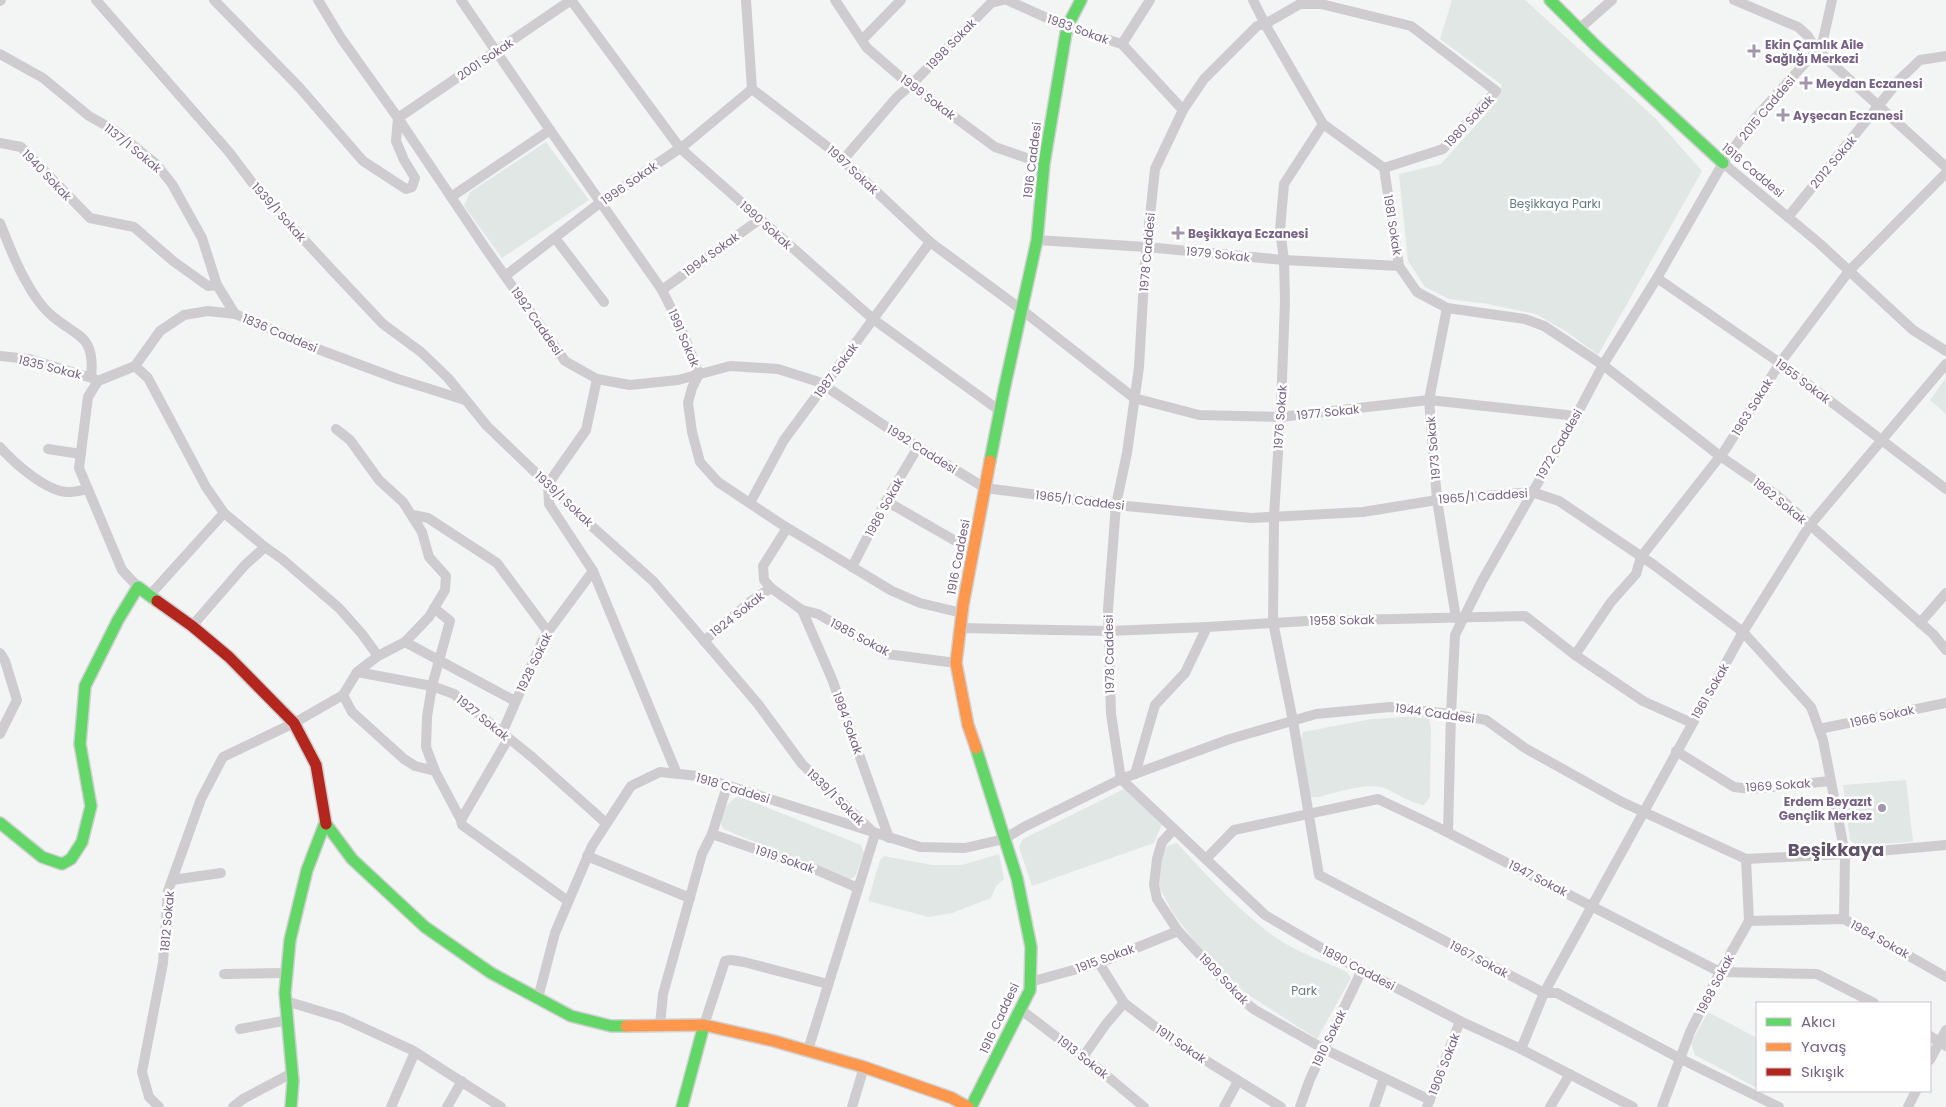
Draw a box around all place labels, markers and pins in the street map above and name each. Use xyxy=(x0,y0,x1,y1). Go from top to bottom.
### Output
place label: Ekin Çamlık Aile Sağlığı Merkezi xyxy=(1765,36,1864,67)
marker: Ekin Çamlık Aile Sağlığı Merkezi xyxy=(1747,44,1761,58)
place label: Meydan Eczanesi xyxy=(1816,75,1923,92)
marker: Meydan Eczanesi xyxy=(1800,77,1812,89)
place label: Ayşecan Eczanesi xyxy=(1793,107,1903,124)
marker: Ayşecan Eczanesi xyxy=(1777,109,1789,121)
place label: Beşikkaya Eczanesi xyxy=(1188,225,1308,242)
marker: Beşikkaya Eczanesi xyxy=(1172,227,1184,239)
place label: Erdem Beyazıt Gençlik Merkez xyxy=(1779,793,1872,824)
marker: Erdem Beyazıt Gençlik Merkez xyxy=(1876,802,1888,814)

